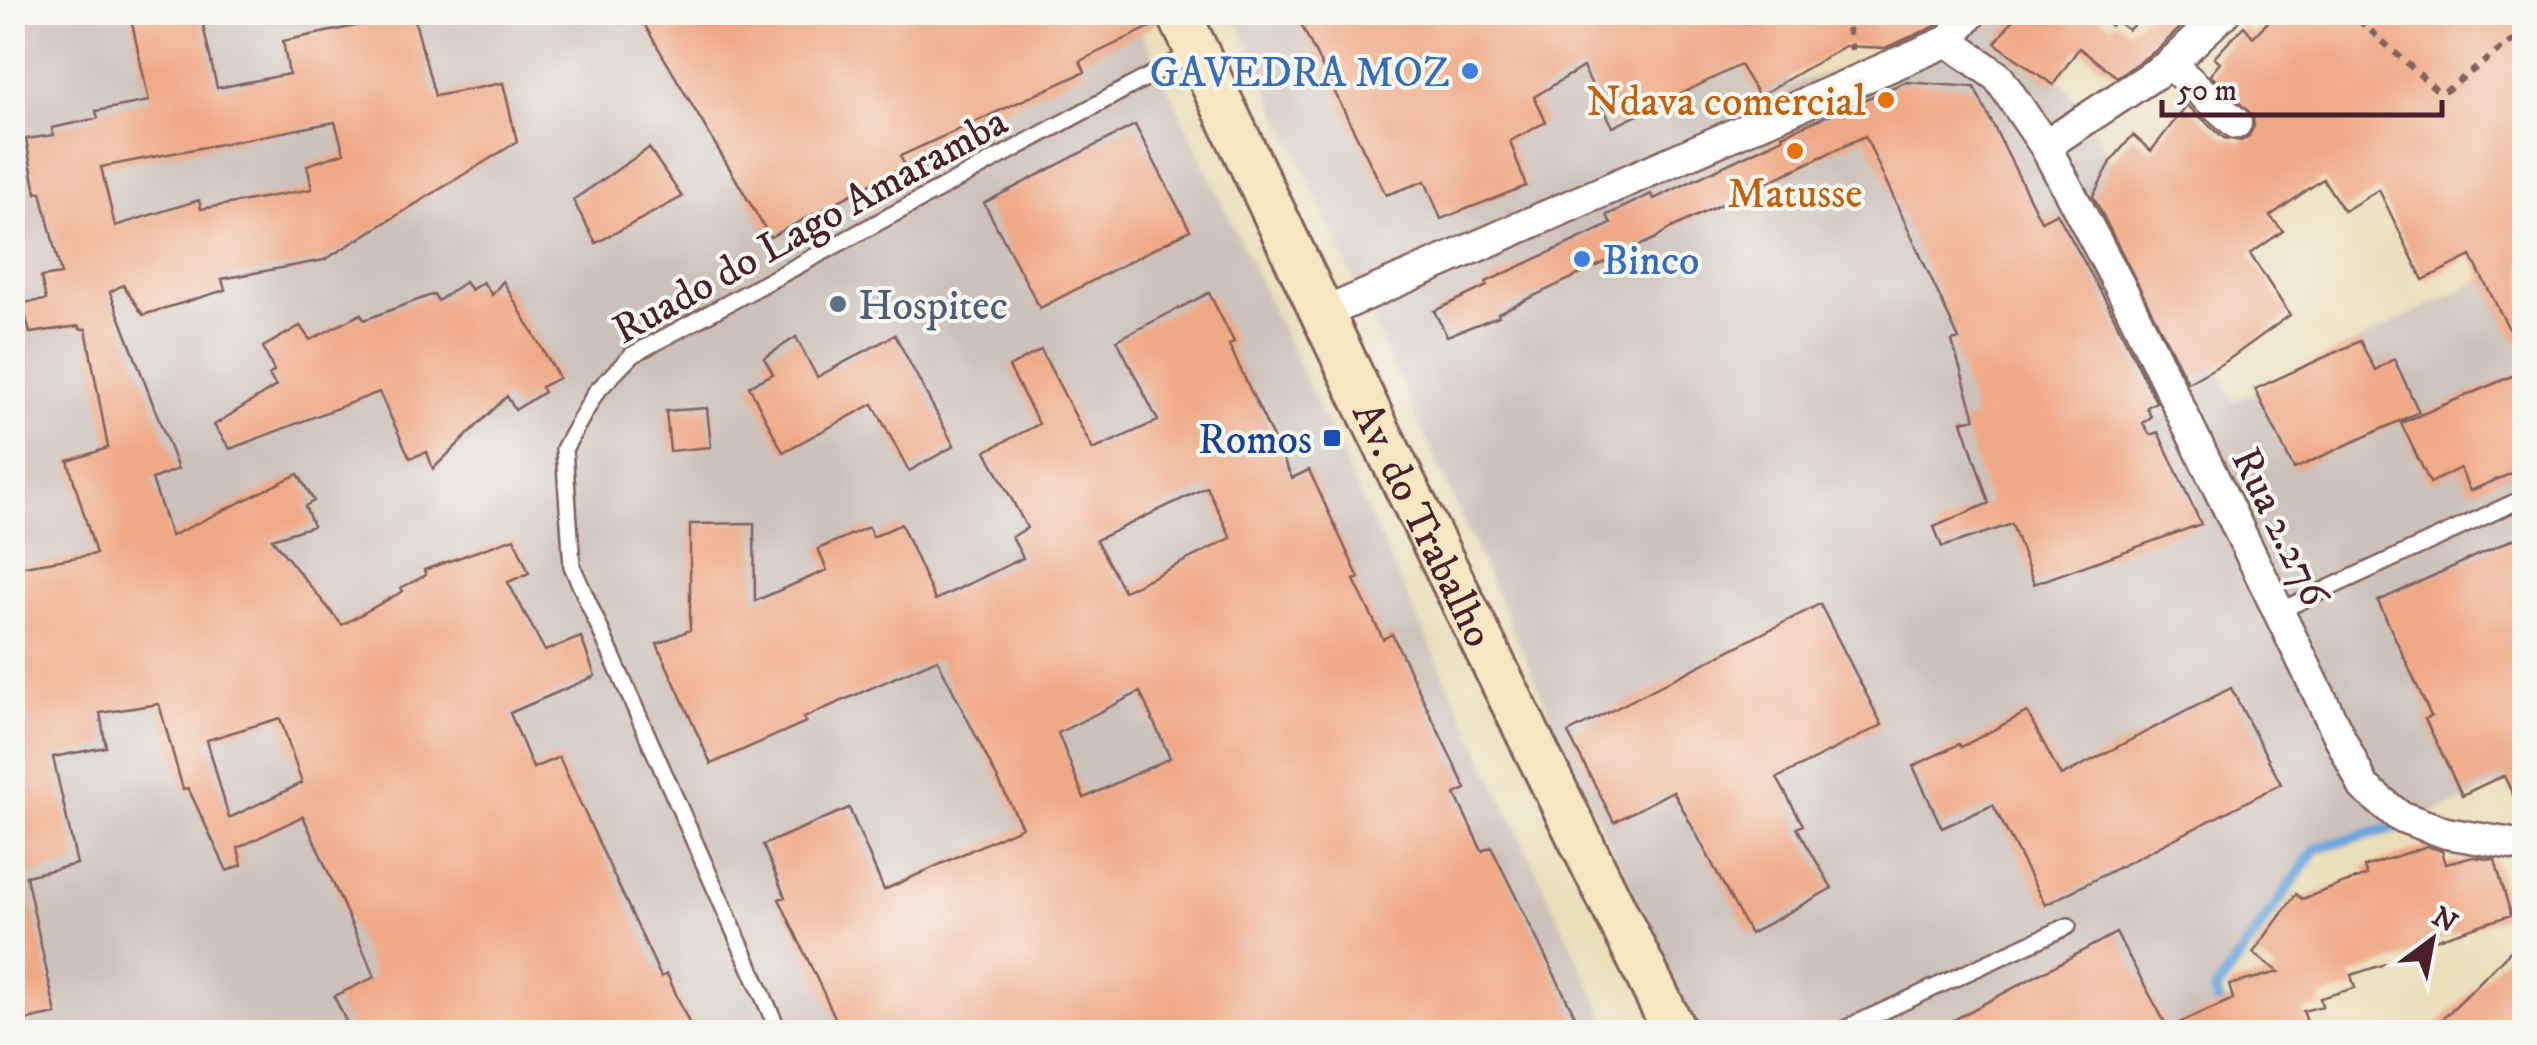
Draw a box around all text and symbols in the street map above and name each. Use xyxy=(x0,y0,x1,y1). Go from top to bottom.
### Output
place label: GAVEDRA MOZ xyxy=(1150,48,1450,100)
scale bar xyxy=(2162,55,2442,117)
marker: GAVEDRA MOZ xyxy=(1459,60,1481,82)
text: 50 m xyxy=(2177,73,2237,110)
place label: Ndava comercial xyxy=(1586,77,1866,129)
marker: Ndava comercial xyxy=(1875,89,1897,111)
street label: Ruado do Lago Amaramba xyxy=(604,96,1017,357)
marker: Matusse xyxy=(1784,140,1806,162)
place label: Matusse xyxy=(1727,169,1863,221)
place label: Binco xyxy=(1602,236,1700,288)
marker: Binco xyxy=(1571,248,1593,270)
place label: Hospitec xyxy=(858,281,1008,333)
marker: Hospitec xyxy=(827,293,849,315)
street label: Av. do Trabalho xyxy=(1339,394,1504,656)
place label: Romos xyxy=(1198,415,1312,467)
marker: Romos xyxy=(1321,427,1343,449)
street label: Rua 2.276 xyxy=(2219,440,2341,617)
north arrow xyxy=(2382,890,2482,990)
text: N xyxy=(2425,899,2463,941)

